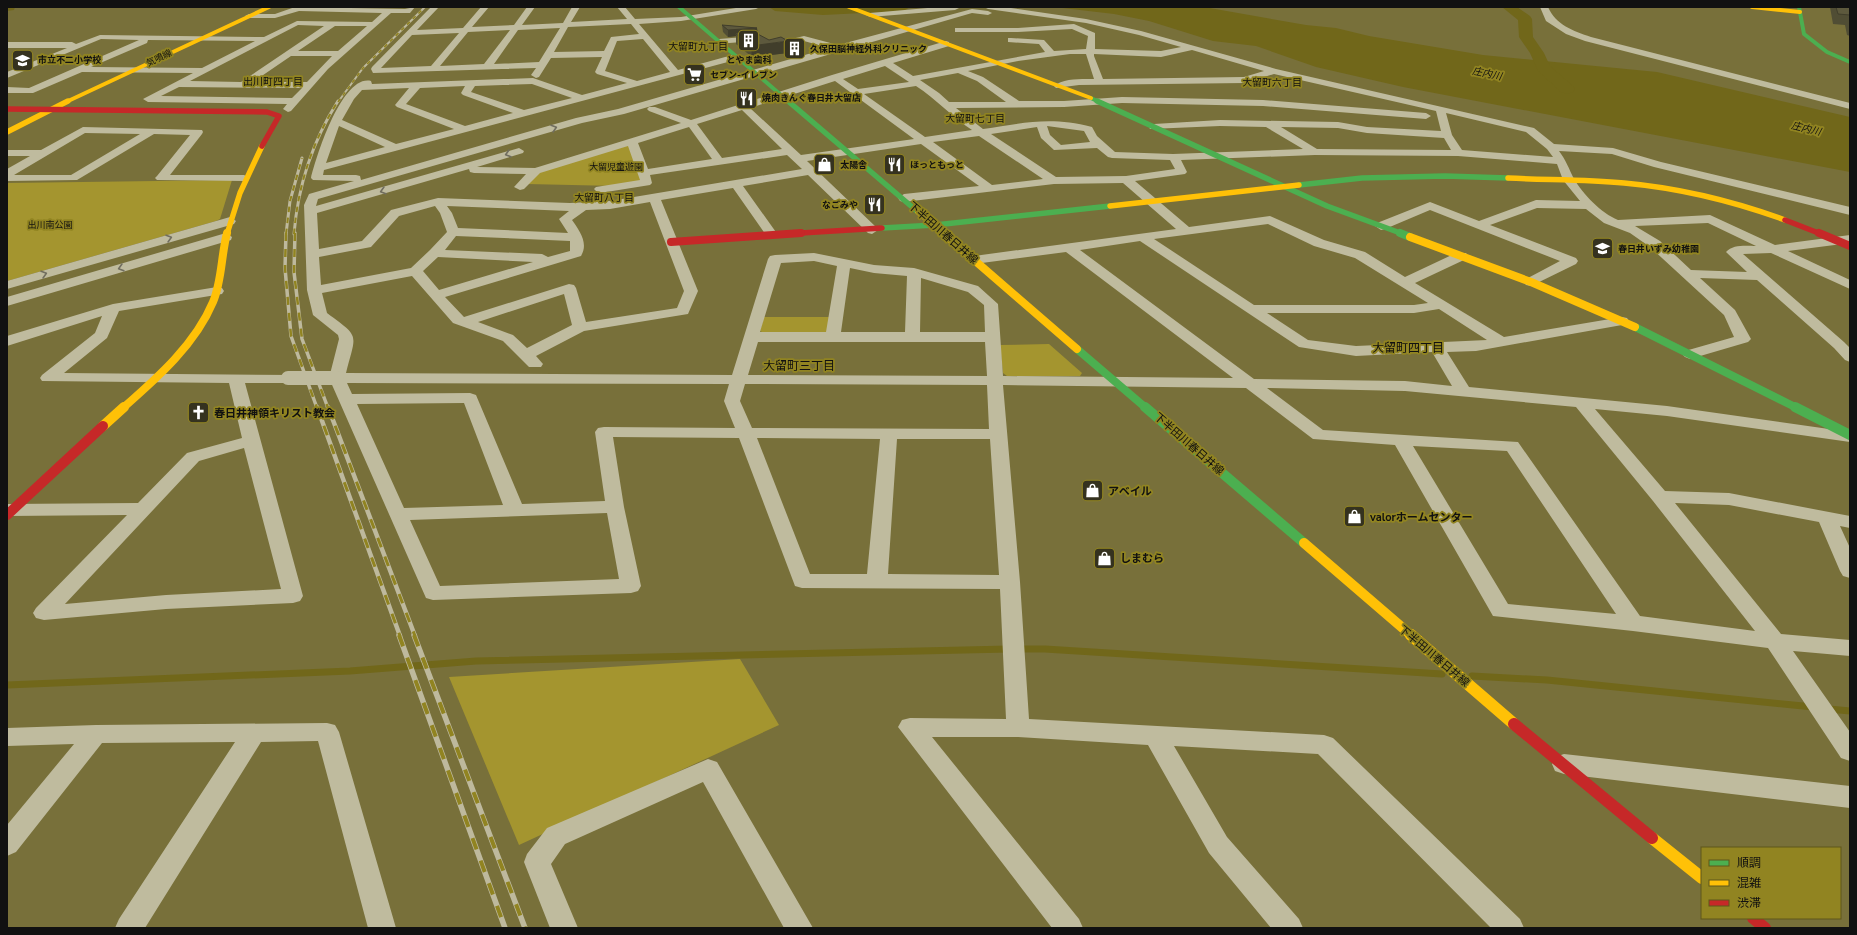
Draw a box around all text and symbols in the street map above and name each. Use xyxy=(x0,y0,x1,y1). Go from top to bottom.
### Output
building icon: とやま歯科 xyxy=(736,28,762,54)
building icon: 久保田脳神経外科クリニック xyxy=(782,36,808,62)
district label: 大留町九丁目 xyxy=(668,40,728,54)
place label: 久保田脳神経外科クリニック xyxy=(810,43,927,55)
street label: 気噴線 xyxy=(144,46,175,69)
school or university icon: 市立不二小学校 xyxy=(10,47,36,73)
place label: 市立不二小学校 xyxy=(38,54,102,66)
place label: とやま歯科 xyxy=(726,54,772,66)
supermarket icon: セブン-イレブン xyxy=(681,62,707,88)
water label: 庄内川 xyxy=(1471,64,1504,84)
place label: セブン-イレブン xyxy=(710,69,777,81)
district label: 出川町四丁目 xyxy=(243,75,303,89)
district label: 大留町六丁目 xyxy=(1242,76,1302,90)
restaurant icon: 焼肉きんぐ春日井大留店 xyxy=(734,85,760,111)
place label: 焼肉きんぐ春日井大留店 xyxy=(761,92,861,104)
district label: 大留町七丁目 xyxy=(945,112,1005,126)
water label: 庄内川 xyxy=(1790,119,1823,140)
one-way arrow xyxy=(551,124,558,133)
one-way arrow xyxy=(504,149,511,158)
shop icon: 太陽舎 xyxy=(811,152,837,178)
restaurant icon: ほっともっと xyxy=(882,152,908,178)
place label: 太陽舎 xyxy=(840,159,867,171)
place label: ほっともっと xyxy=(910,159,964,171)
park label: 大留児童遊園 xyxy=(589,161,643,173)
one-way arrow xyxy=(380,186,387,195)
district label: 大留町八丁目 xyxy=(574,191,634,205)
restaurant icon: なごみや xyxy=(861,192,887,218)
street label: 下半田川春日井線 xyxy=(905,198,981,268)
place label: なごみや xyxy=(822,199,858,211)
park label: 出川南公園 xyxy=(27,219,73,231)
one-way arrow xyxy=(166,234,173,243)
school or university icon: 春日井いずみ幼稚園 xyxy=(1590,236,1616,262)
place label: 春日井いずみ幼稚園 xyxy=(1618,243,1699,255)
one-way arrow xyxy=(118,263,125,272)
one-way arrow xyxy=(41,270,48,279)
district label: 大留町四丁目 xyxy=(1372,340,1444,356)
district label: 大留町三丁目 xyxy=(763,358,835,374)
church icon: 春日井神領キリスト教会 xyxy=(186,400,212,426)
place label: 春日井神領キリスト教会 xyxy=(214,406,335,421)
street label: 下半田川春日井線 xyxy=(1151,409,1227,479)
shop icon: アベイル xyxy=(1080,478,1106,504)
place label: アベイル xyxy=(1108,484,1152,499)
shop icon: valorホームセンター xyxy=(1342,504,1368,530)
place label: valorホームセンター xyxy=(1369,510,1472,525)
shop icon: しまむら xyxy=(1091,545,1117,571)
place label: しまむら xyxy=(1120,551,1164,566)
street label: 下半田川春日井線 xyxy=(1395,622,1473,690)
legend xyxy=(1701,847,1841,919)
text: 順調 xyxy=(1737,855,1761,871)
text: 混雑 xyxy=(1737,875,1761,891)
text: 渋滞 xyxy=(1737,895,1761,911)

